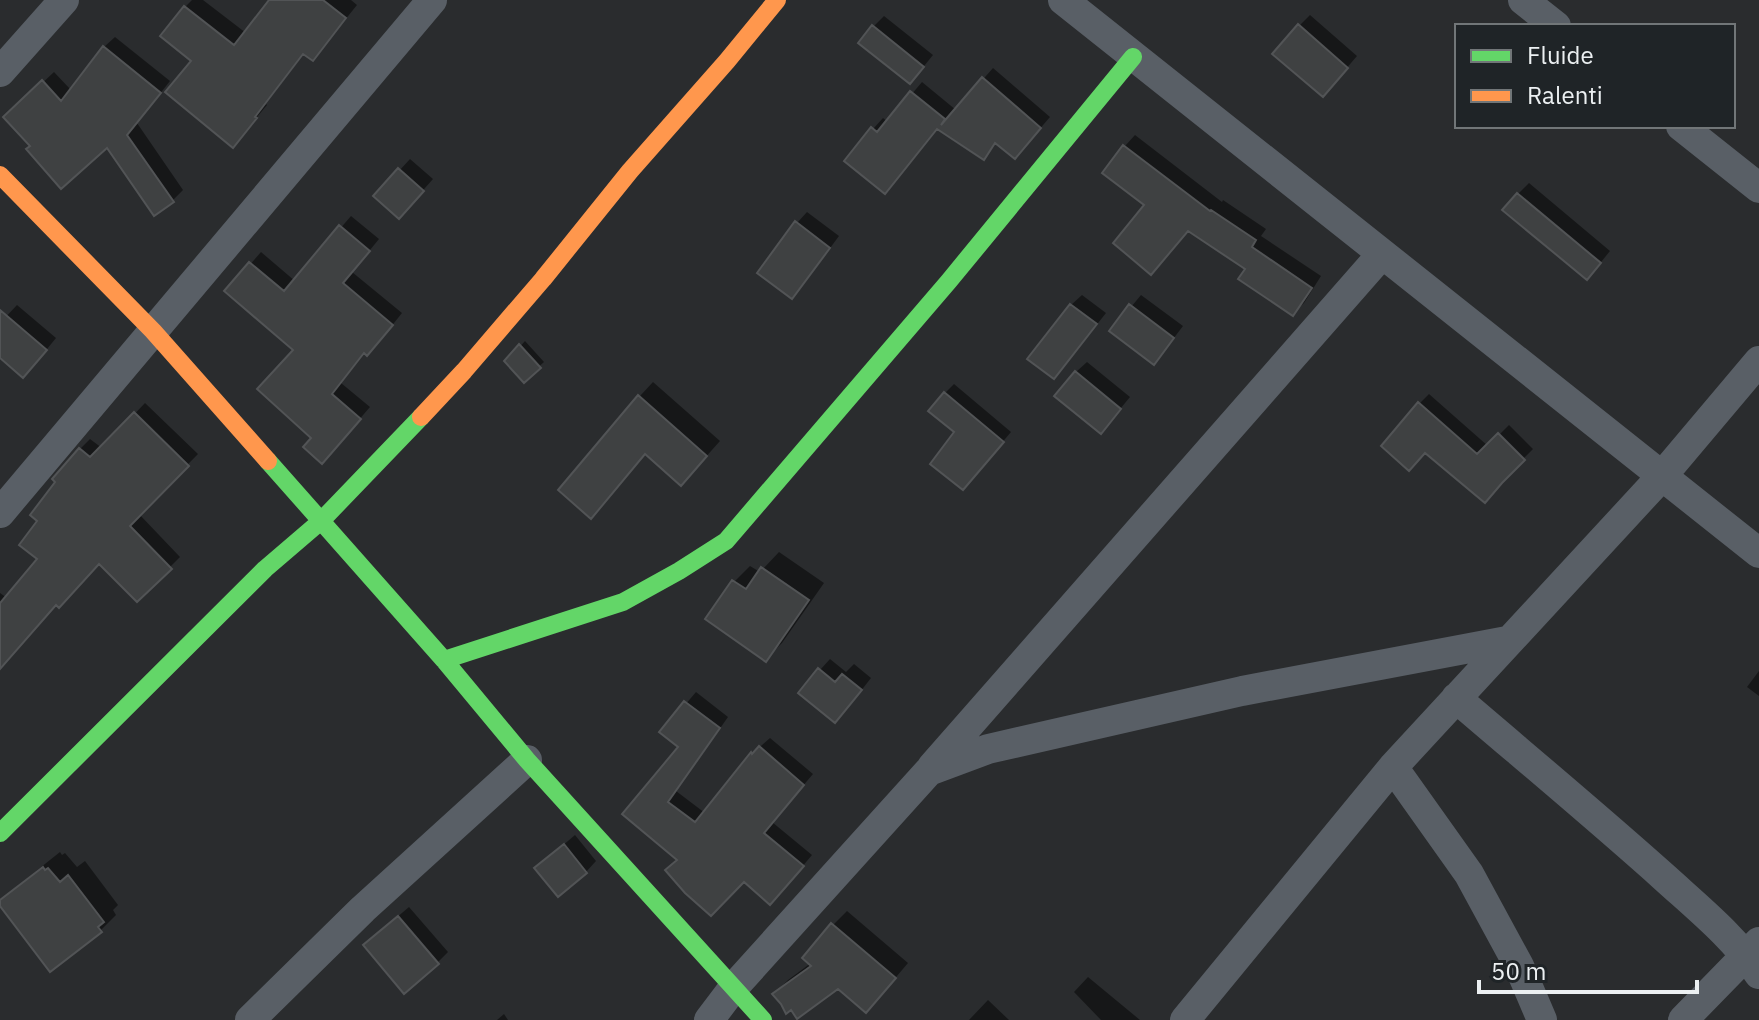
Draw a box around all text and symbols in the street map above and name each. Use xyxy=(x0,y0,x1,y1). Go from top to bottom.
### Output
legend xyxy=(1455,24,1735,128)
text: Fluide xyxy=(1527,39,1594,71)
text: Ralenti xyxy=(1527,79,1603,111)
scale bar xyxy=(1479,944,1697,994)
text: 50 m xyxy=(1491,955,1546,987)

